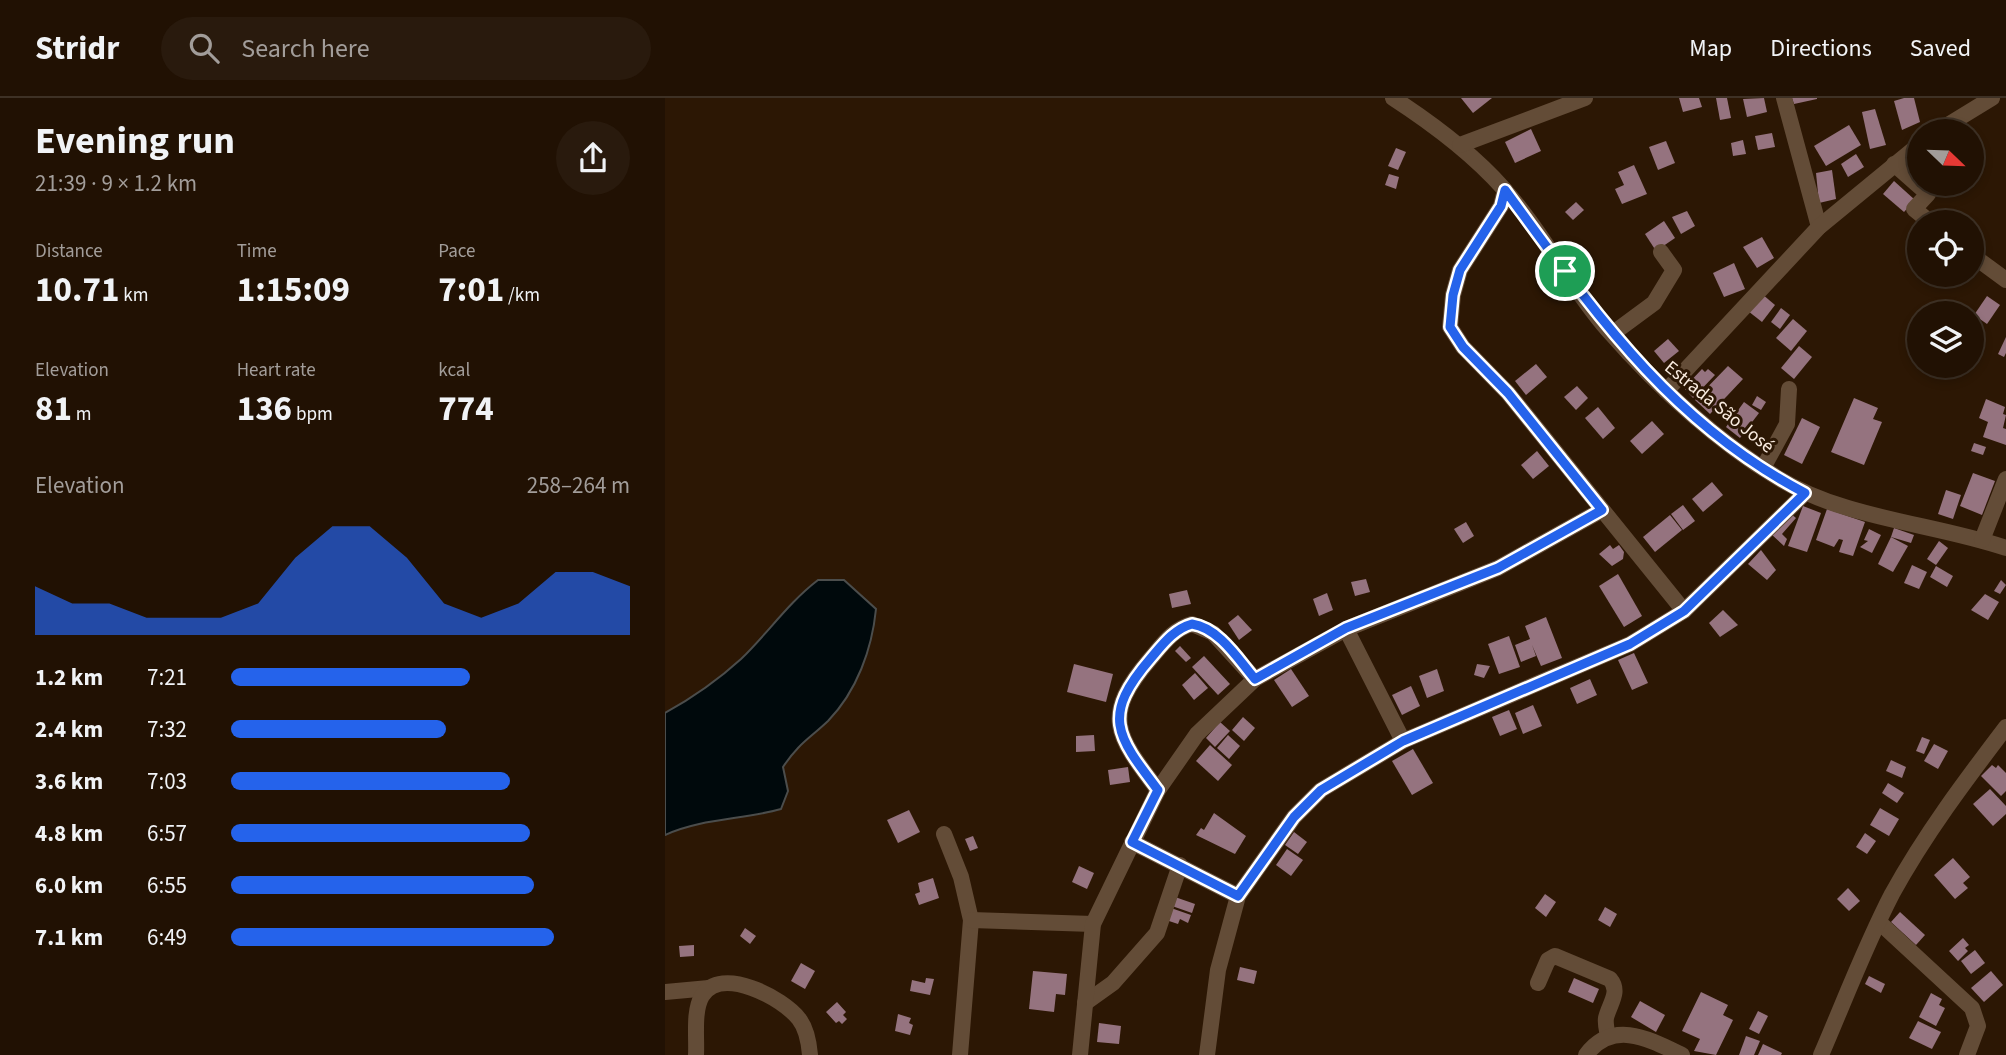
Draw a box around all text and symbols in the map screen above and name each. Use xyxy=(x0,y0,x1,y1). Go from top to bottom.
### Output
search box xyxy=(161,17,651,80)
text: Stridr xyxy=(35,25,119,72)
icon: search xyxy=(185,29,223,67)
text: Search here xyxy=(241,30,370,67)
text: Map xyxy=(1689,31,1732,66)
text: Directions xyxy=(1770,31,1872,66)
text: Saved xyxy=(1910,31,1971,66)
text: Evening run xyxy=(35,114,235,168)
north arrow xyxy=(1907,119,1985,196)
map controls xyxy=(1907,119,1984,378)
button: share xyxy=(556,121,630,195)
text: 21:39 · 9 × 1.2 km xyxy=(35,167,197,200)
button: locate xyxy=(1907,210,1984,287)
text: Distance xyxy=(35,238,103,265)
text: Time xyxy=(237,238,277,265)
text: Pace xyxy=(438,238,476,265)
pin xyxy=(1535,241,1595,301)
icon: arrive xyxy=(1546,252,1584,290)
text: 10.71 xyxy=(35,265,119,315)
text: 1:15:09 xyxy=(237,265,350,315)
text: 7:01 xyxy=(438,265,504,315)
text: km xyxy=(119,282,148,309)
text: /km xyxy=(504,282,540,309)
button: layers xyxy=(1907,301,1984,378)
street label: Estrada São José xyxy=(1658,354,1780,460)
text: Elevation xyxy=(35,357,109,384)
text: Heart rate xyxy=(237,357,316,384)
text: kcal xyxy=(438,357,470,384)
text: 81 xyxy=(35,384,72,434)
text: 136 xyxy=(237,384,292,434)
text: 774 xyxy=(438,384,494,434)
text: m xyxy=(72,401,92,428)
text: bpm xyxy=(292,401,333,428)
text: Elevation xyxy=(35,469,125,502)
text: 258–264 m xyxy=(527,469,630,502)
text: 1.2 km xyxy=(35,661,103,694)
text: 7:21 xyxy=(147,661,187,694)
text: 2.4 km xyxy=(35,713,103,746)
text: 7:32 xyxy=(147,713,187,746)
text: 3.6 km xyxy=(35,765,103,798)
text: 7:03 xyxy=(147,765,187,798)
text: 4.8 km xyxy=(35,817,103,850)
text: 6:57 xyxy=(147,817,187,850)
text: 6.0 km xyxy=(35,869,103,902)
text: 6:55 xyxy=(147,869,187,902)
text: 7.1 km xyxy=(35,921,103,954)
text: 6:49 xyxy=(147,921,187,954)

